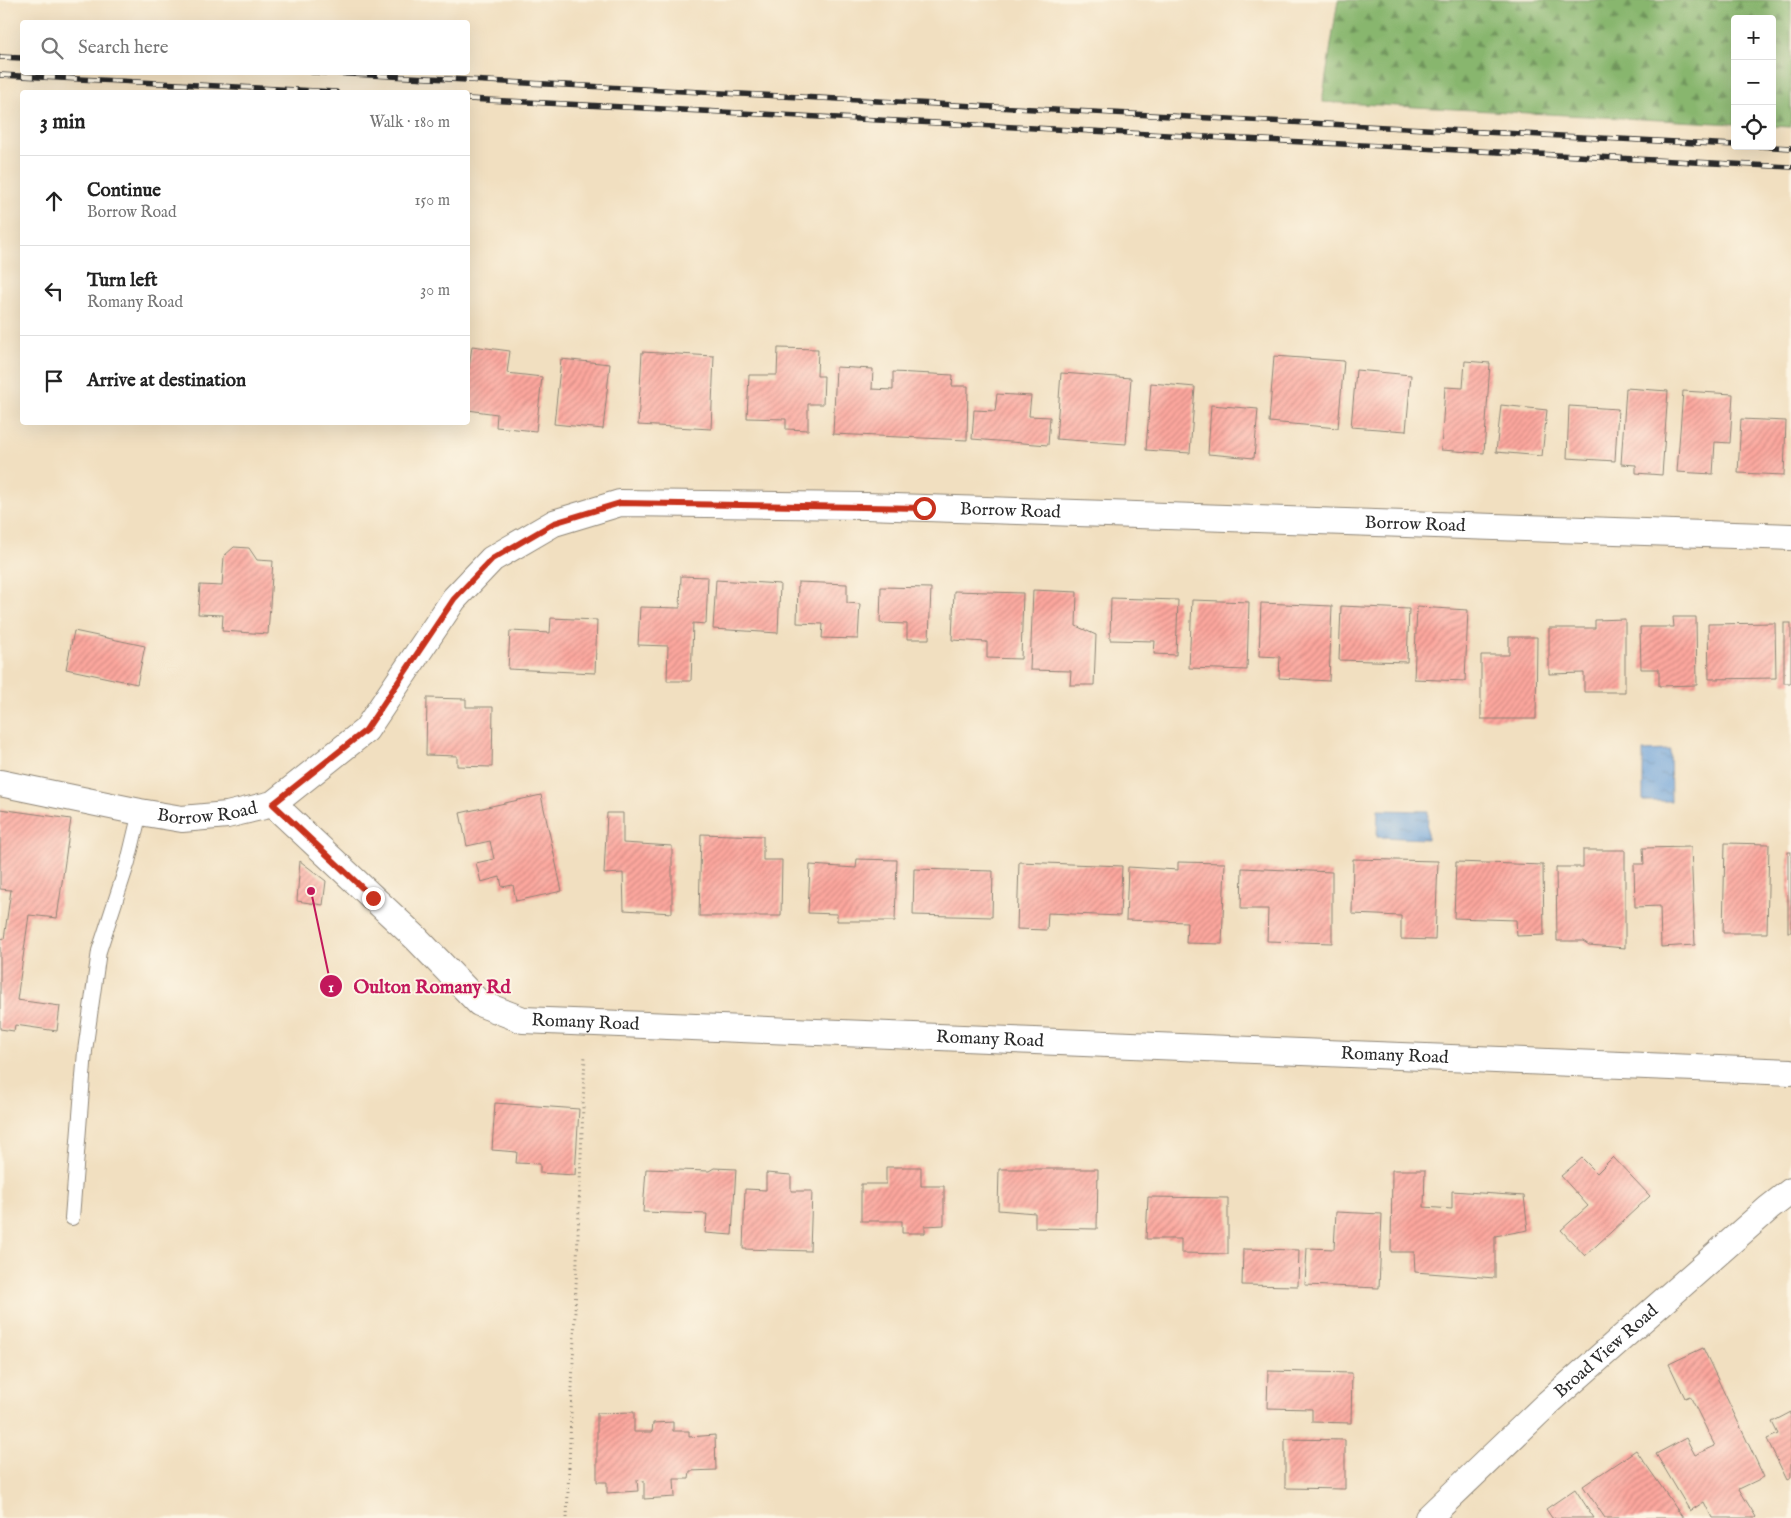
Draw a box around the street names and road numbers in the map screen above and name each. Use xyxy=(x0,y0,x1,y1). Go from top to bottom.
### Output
street label: Borrow Road xyxy=(960,498,1062,524)
street label: Borrow Road xyxy=(1364,511,1466,538)
street label: Borrow Road xyxy=(155,797,260,831)
street label: Romany Road xyxy=(531,1009,640,1036)
street label: Romany Road xyxy=(936,1025,1045,1053)
street label: Romany Road xyxy=(1340,1042,1449,1069)
street label: Broad View Road xyxy=(1550,1299,1663,1403)

